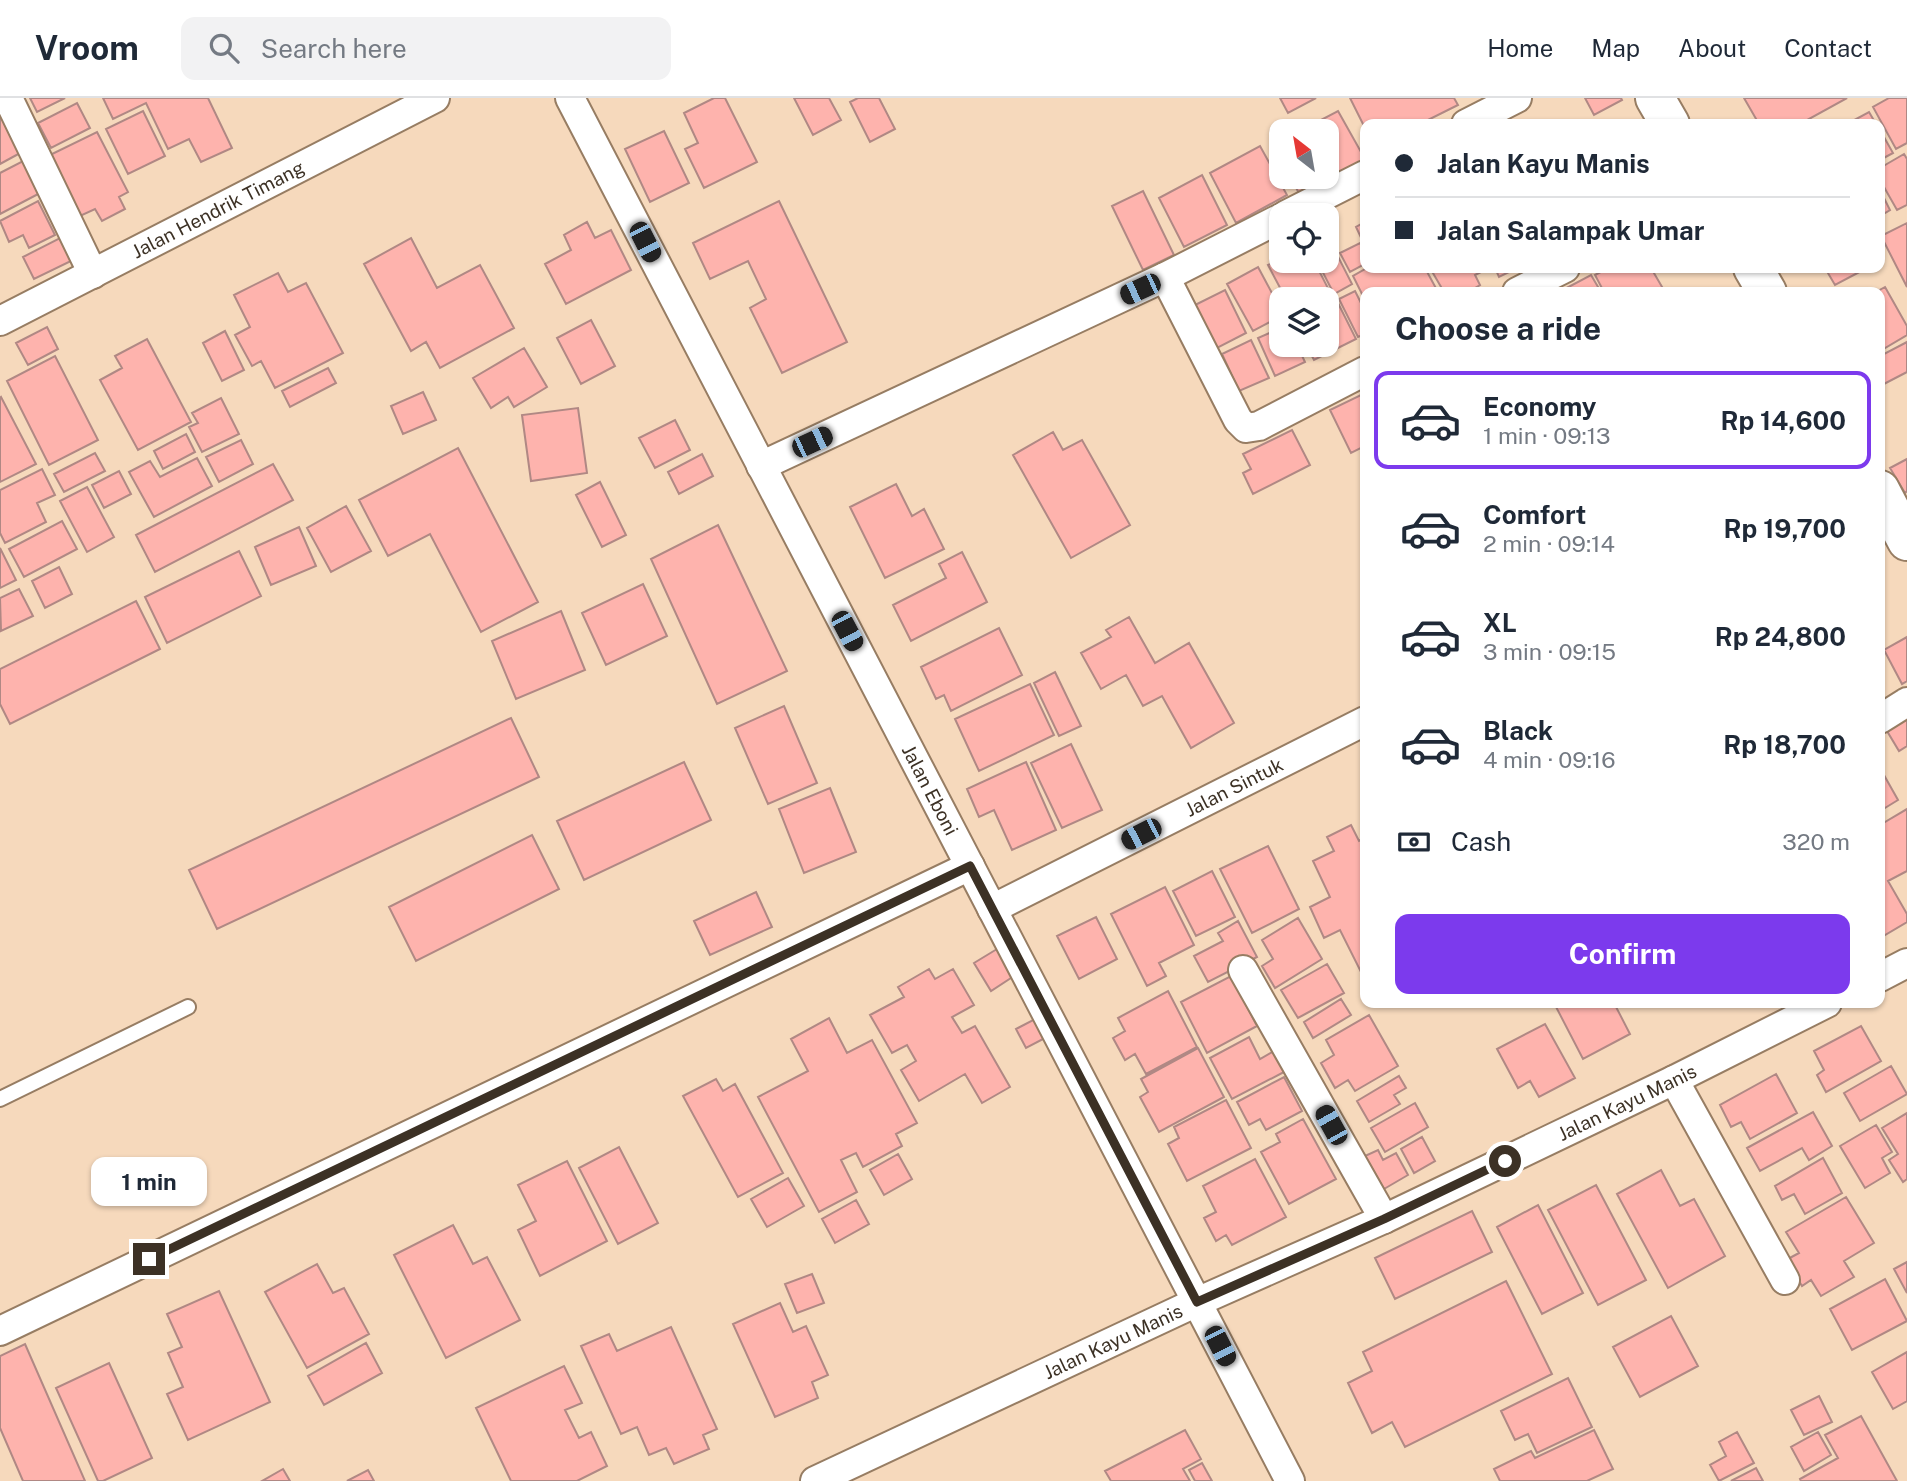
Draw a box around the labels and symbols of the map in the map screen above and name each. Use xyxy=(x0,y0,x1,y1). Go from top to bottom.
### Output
north arrow xyxy=(1269,119,1339,189)
street label: Jalan Hendrik Timang xyxy=(128,156,308,263)
car xyxy=(627,219,664,265)
car xyxy=(1117,271,1164,307)
car xyxy=(789,424,836,460)
car xyxy=(828,608,867,654)
street label: Jalan Eboni xyxy=(898,741,963,839)
street label: Jalan Sintuk xyxy=(1181,753,1287,821)
car xyxy=(1118,815,1165,853)
street label: Jalan Kayu Manis xyxy=(1554,1060,1700,1145)
car xyxy=(1312,1102,1351,1148)
route start xyxy=(1489,1145,1521,1177)
callout: 1 min xyxy=(91,1158,207,1206)
route end xyxy=(133,1243,165,1275)
street label: Jalan Kayu Manis xyxy=(1040,1299,1186,1383)
car xyxy=(1202,1323,1239,1369)

